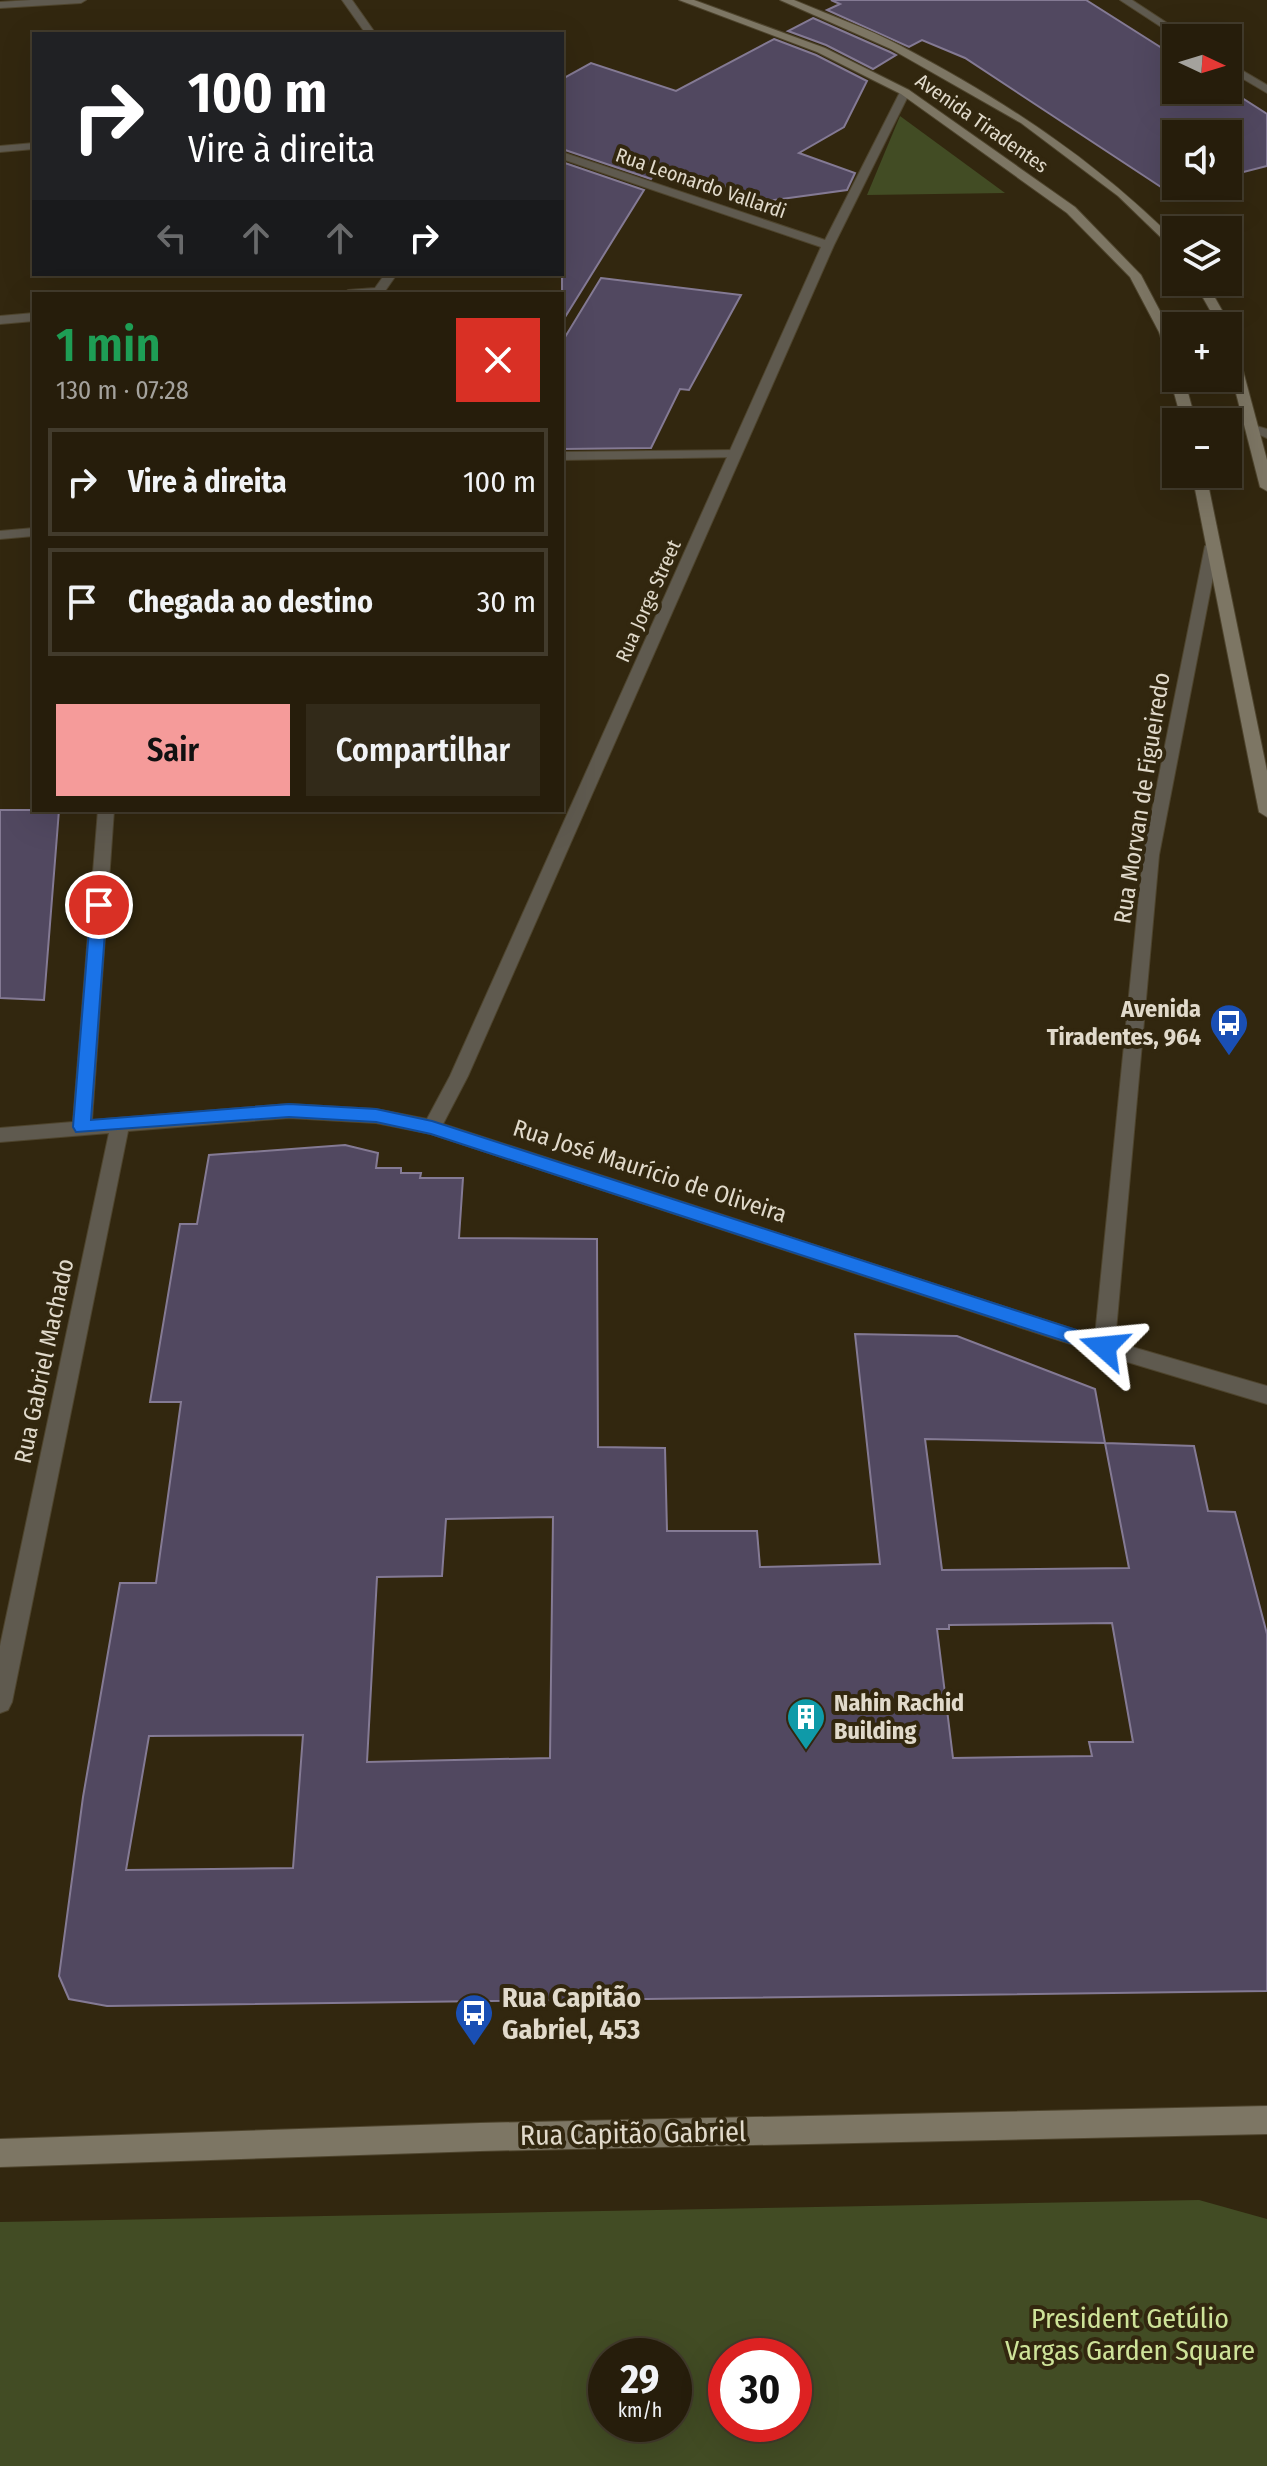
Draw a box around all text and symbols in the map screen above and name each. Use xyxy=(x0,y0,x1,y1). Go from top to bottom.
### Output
north arrow xyxy=(1162,24,1242,104)
map controls xyxy=(1162,24,1242,488)
text: 100 m xyxy=(188,60,327,127)
icon: right xyxy=(56,64,160,168)
street label: Avenida Tiradentes xyxy=(911,68,1053,178)
button: sound xyxy=(1162,120,1242,200)
text: Vire à direita xyxy=(188,128,375,172)
street label: Rua Leonardo Vallardi xyxy=(613,143,789,223)
icon: left xyxy=(150,216,194,260)
icon: ahead xyxy=(234,216,278,260)
icon: ahead xyxy=(318,216,362,260)
icon: right xyxy=(402,216,446,260)
button: layers xyxy=(1162,216,1242,296)
button: + xyxy=(1162,312,1242,392)
text: 1 min xyxy=(56,316,161,374)
button: close xyxy=(456,318,540,402)
text: 130 m · 07:28 xyxy=(56,375,189,406)
button: − xyxy=(1162,408,1242,488)
icon: right xyxy=(60,460,104,504)
text: Vire à direita xyxy=(128,464,287,500)
text: 100 m xyxy=(463,464,536,500)
street label: Rua Jorge Street xyxy=(610,536,686,666)
icon: arrive xyxy=(60,580,104,624)
text: Chegada ao destino xyxy=(128,584,373,620)
text: 30 m xyxy=(477,584,536,620)
street label: Rua Morvan de Figueiredo xyxy=(1108,670,1176,926)
button: Sair xyxy=(56,704,290,796)
button: Compartilhar xyxy=(306,704,540,796)
pin xyxy=(65,871,133,939)
icon: arrive xyxy=(77,883,121,927)
place label: Avenida Tiradentes, 964 xyxy=(1047,995,1201,1051)
bus stop icon: Avenida Tiradentes, 964 xyxy=(1208,1002,1250,1057)
street label: Rua José Maurício de Oliveira xyxy=(510,1113,790,1229)
street label: Rua Gabriel Machado xyxy=(9,1256,79,1466)
position arrow xyxy=(1062,1305,1146,1389)
place label: Nahin Rachid Building xyxy=(834,1689,964,1745)
building icon: Nahin Rachid Building xyxy=(785,1696,827,1751)
place label: Rua Capitão Gabriel, 453 xyxy=(502,1981,641,2046)
bus stop icon: Rua Capitão Gabriel, 453 xyxy=(453,1992,495,2047)
street label: Rua Capitão Gabriel xyxy=(519,2115,747,2152)
park label: President Getúlio Vargas Garden Square xyxy=(1005,2302,1255,2367)
speed limit sign: 30 xyxy=(708,2338,812,2442)
text: 29 xyxy=(620,2356,659,2404)
text: km/h xyxy=(618,2398,662,2422)

